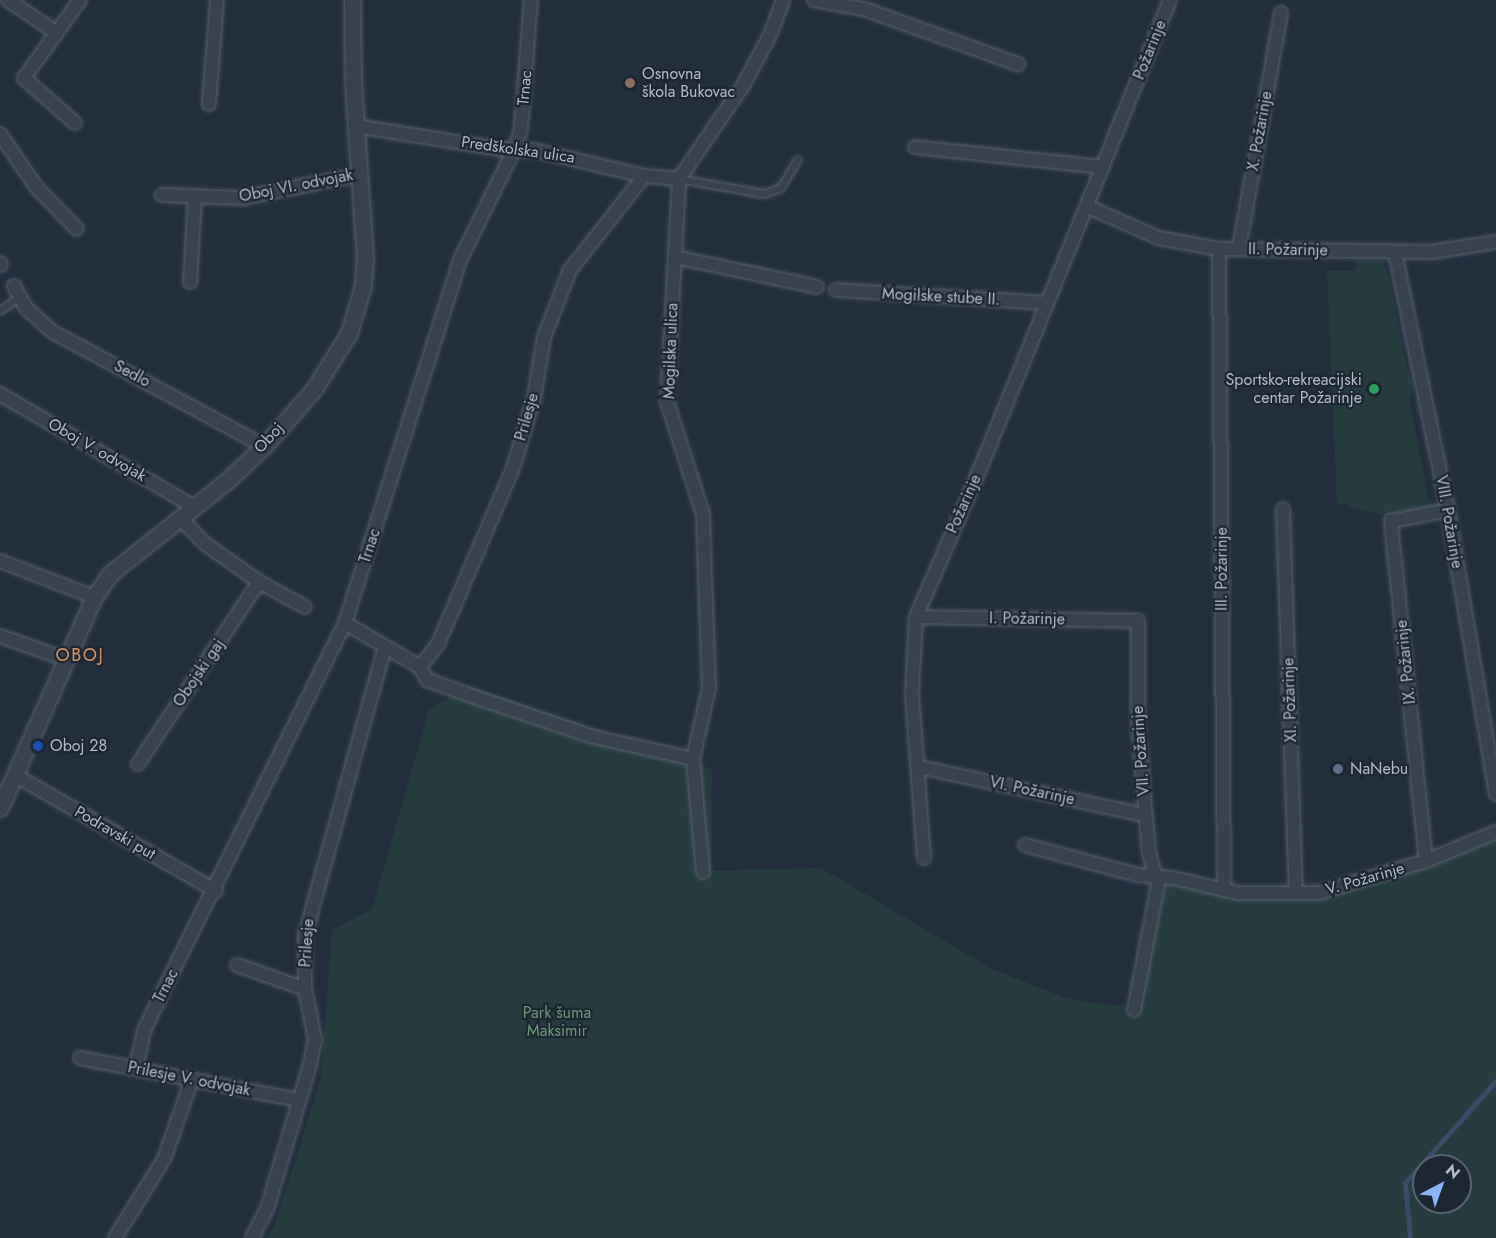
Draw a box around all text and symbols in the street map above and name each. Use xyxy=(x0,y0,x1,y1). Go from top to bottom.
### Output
street label: Požarinje xyxy=(1129,17,1171,83)
place label: Osnovna škola Bukovac xyxy=(642,64,735,102)
street label: Trnac xyxy=(514,70,536,106)
marker: Osnovna škola Bukovac xyxy=(623,76,637,90)
street label: X. Požarinje xyxy=(1244,90,1276,172)
street label: Predškolska ulica xyxy=(460,133,576,167)
street label: Oboj VI. odvojak xyxy=(237,166,355,206)
street label: II. Požarinje xyxy=(1248,240,1328,260)
street label: Mogilske stube II. xyxy=(881,284,1001,310)
street label: Mogilska ulica xyxy=(660,303,682,399)
street label: Sedlo xyxy=(110,356,154,392)
place label: Sportsko-rekreacijski centar Požarinje xyxy=(1226,370,1362,408)
marker: Sportsko-rekreacijski centar Požarinje xyxy=(1367,382,1381,396)
street label: Prilesje xyxy=(511,391,543,443)
street label: Oboj V. odvojak xyxy=(45,414,149,486)
street label: Oboj xyxy=(250,419,288,457)
street label: Požarinje xyxy=(943,472,985,536)
street label: VIII. Požarinje xyxy=(1431,474,1467,570)
street label: Trnac xyxy=(355,526,385,566)
street label: III. Požarinje xyxy=(1212,527,1232,611)
street label: I. Požarinje xyxy=(989,609,1065,629)
street label: IX. Požarinje xyxy=(1392,619,1420,705)
street label: Obojski gaj xyxy=(169,635,229,711)
district label: OBOJ xyxy=(56,644,104,666)
street label: XI. Požarinje xyxy=(1279,657,1301,743)
street label: VII. Požarinje xyxy=(1128,705,1154,797)
place label: Oboj 28 xyxy=(50,736,107,756)
marker: Oboj 28 xyxy=(31,739,45,753)
place label: NaNebu xyxy=(1350,759,1408,779)
marker: NaNebu xyxy=(1331,762,1345,776)
street label: VI. Požarinje xyxy=(988,773,1076,809)
street label: Podravski put xyxy=(71,802,159,864)
street label: V. Požarinje xyxy=(1323,859,1407,899)
street label: Prilesje xyxy=(296,918,318,968)
street label: Trnac xyxy=(149,966,183,1006)
park label: Park šuma Maksimir xyxy=(523,1003,591,1041)
street label: Prilesje V. odvojak xyxy=(126,1058,252,1100)
north arrow xyxy=(1412,1154,1472,1214)
text: N xyxy=(1440,1159,1465,1184)

